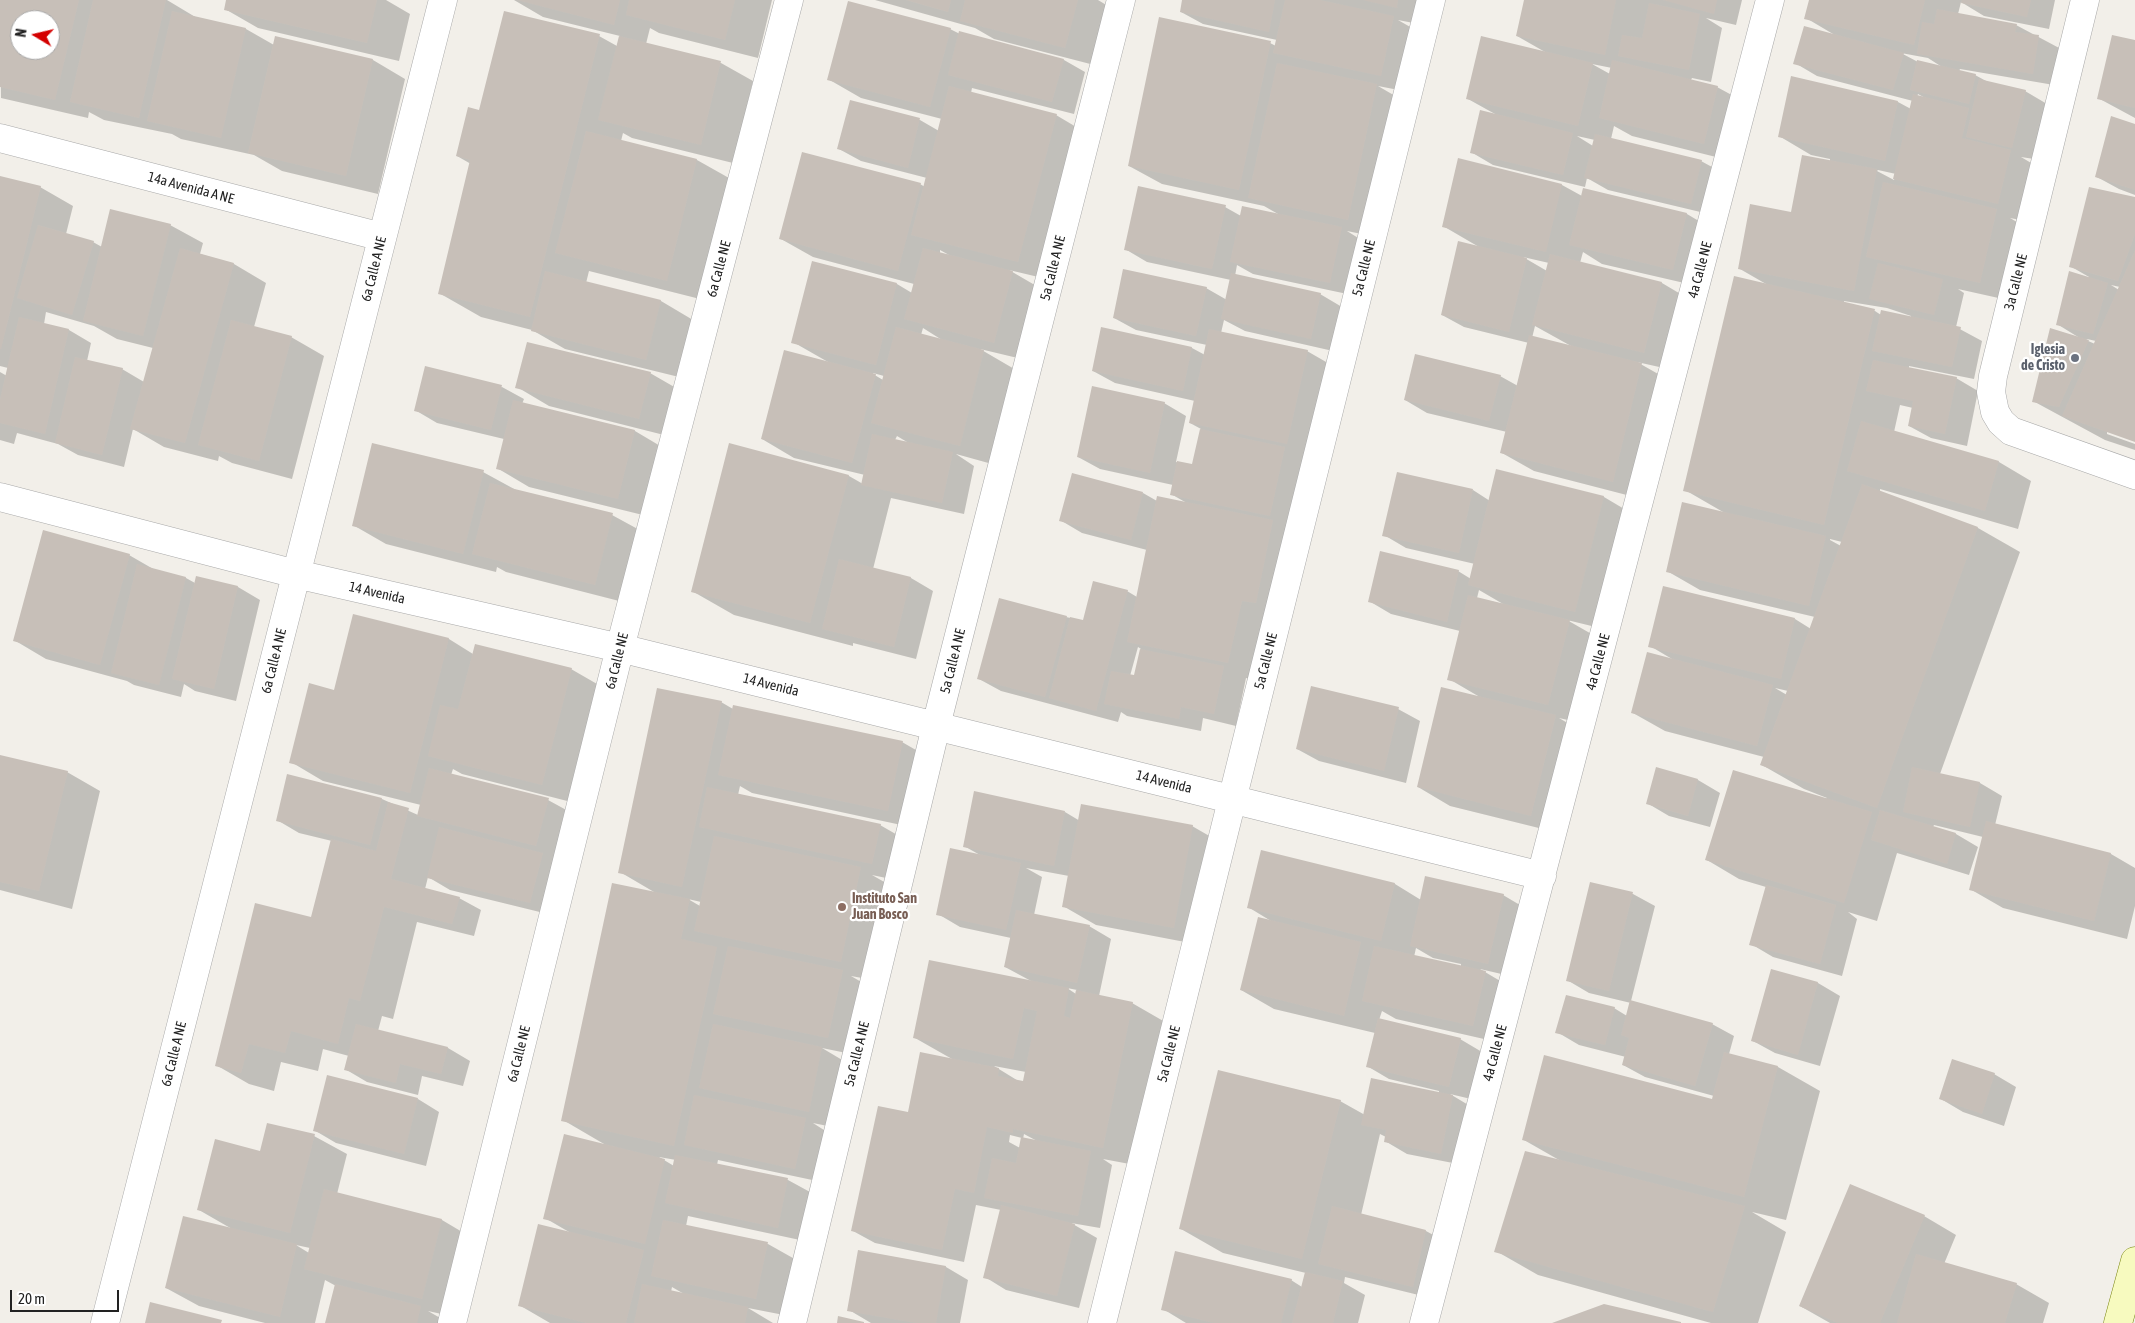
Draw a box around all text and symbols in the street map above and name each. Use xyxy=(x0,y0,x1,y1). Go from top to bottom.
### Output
north arrow xyxy=(10,10,60,60)
text: N xyxy=(13,27,30,38)
street label: 14a Avenida A NE xyxy=(146,168,236,208)
street label: 5a Calle A NE xyxy=(1037,234,1069,302)
street label: 6a Calle A NE xyxy=(358,235,390,303)
street label: 5a Calle NE xyxy=(1349,238,1379,298)
street label: 6a Calle NE xyxy=(703,239,735,299)
street label: 4a Calle NE xyxy=(1684,240,1716,300)
street label: 3a Calle NE xyxy=(2001,252,2031,312)
place label: Iglesia de Cristo xyxy=(2021,342,2065,374)
marker: Iglesia de Cristo xyxy=(2069,352,2081,364)
street label: 14 Avenida xyxy=(347,578,407,608)
street label: 6a Calle A NE xyxy=(258,627,290,695)
street label: 5a Calle A NE xyxy=(937,627,969,695)
street label: 6a Calle NE xyxy=(602,631,632,691)
street label: 5a Calle NE xyxy=(1251,631,1281,691)
street label: 4a Calle NE xyxy=(1582,632,1614,692)
street label: 14 Avenida xyxy=(741,670,801,700)
street label: 14 Avenida xyxy=(1134,767,1194,797)
place label: Instituto San Juan Bosco xyxy=(852,891,917,924)
marker: Instituto San Juan Bosco xyxy=(836,901,848,913)
street label: 6a Calle A NE xyxy=(158,1020,190,1088)
street label: 5a Calle A NE xyxy=(841,1020,873,1088)
street label: 4a Calle NE xyxy=(1479,1023,1511,1083)
street label: 6a Calle NE xyxy=(504,1024,534,1084)
street label: 5a Calle NE xyxy=(1154,1024,1184,1084)
scale bar xyxy=(12,1280,121,1312)
text: 20 m xyxy=(18,1290,45,1307)

